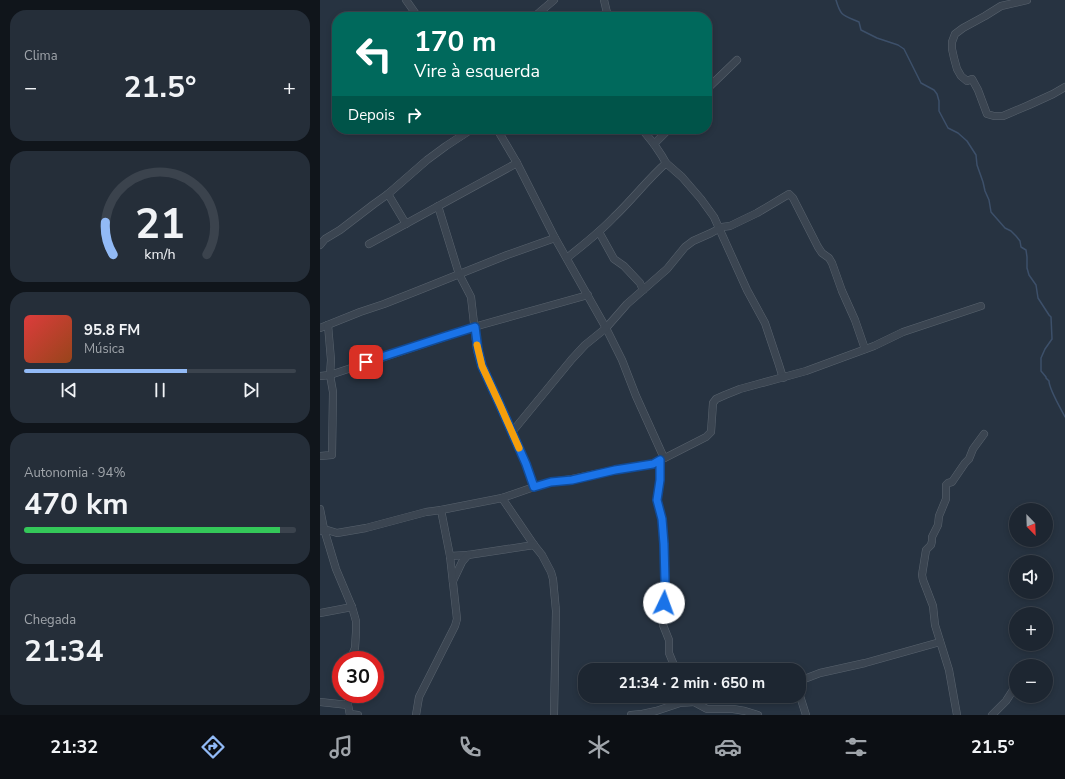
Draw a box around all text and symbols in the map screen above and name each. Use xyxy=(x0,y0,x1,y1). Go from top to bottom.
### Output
text: 170 m xyxy=(414,23,497,61)
icon: left xyxy=(348,28,400,80)
text: Clima xyxy=(24,47,58,65)
text: Vire à esquerda xyxy=(414,59,540,83)
text: 21.5° xyxy=(124,67,196,108)
text: − xyxy=(24,73,37,103)
text: + xyxy=(283,73,296,103)
icon: right xyxy=(403,104,425,126)
text: Depois xyxy=(348,105,395,125)
text: 21 xyxy=(135,195,185,252)
text: km/h xyxy=(144,244,176,263)
text: 95.8 FM xyxy=(84,320,140,340)
text: Música xyxy=(84,340,125,358)
pin xyxy=(349,345,383,379)
icon: arrive xyxy=(355,351,377,373)
icon: previous xyxy=(58,379,80,401)
icon: pause xyxy=(149,379,171,401)
icon: next xyxy=(240,379,262,401)
text: Autonomia · 94% xyxy=(24,464,125,482)
text: 470 km xyxy=(24,484,129,525)
north arrow xyxy=(1009,503,1053,547)
map controls xyxy=(1009,503,1053,703)
button: sound xyxy=(1009,555,1053,599)
position arrow xyxy=(643,582,685,624)
button: + xyxy=(1009,607,1053,651)
text: Chegada xyxy=(24,611,76,629)
text: 21:34 xyxy=(24,631,103,672)
speed limit sign: 30 xyxy=(332,651,384,703)
button: − xyxy=(1009,659,1053,703)
text: 21:34 · 2 min · 650 m xyxy=(619,673,765,693)
icon: directions xyxy=(199,733,227,761)
icon: music xyxy=(327,733,355,761)
icon: phone xyxy=(456,733,484,761)
icon: climate xyxy=(585,733,613,761)
icon: car xyxy=(714,733,742,761)
icon: filters xyxy=(842,733,870,761)
text: 21:32 xyxy=(50,735,98,759)
text: 21.5° xyxy=(971,735,1015,759)

